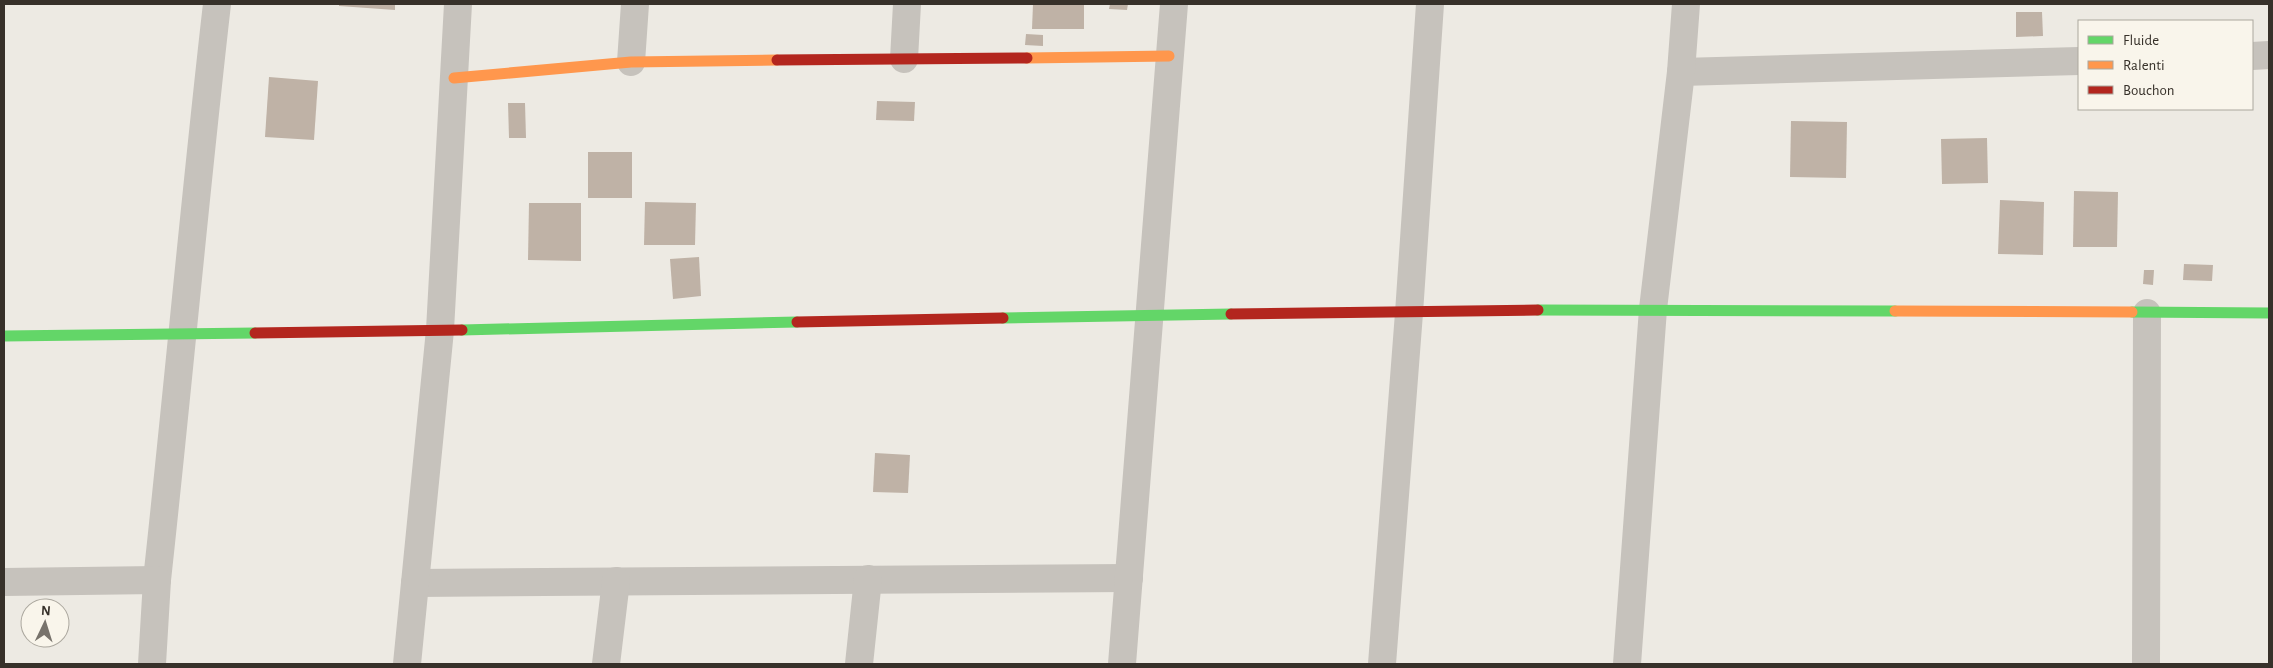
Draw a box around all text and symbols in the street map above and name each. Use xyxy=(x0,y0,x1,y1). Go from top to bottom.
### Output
legend xyxy=(2078,20,2253,110)
text: Fluide xyxy=(2123,33,2159,48)
text: Ralenti xyxy=(2123,58,2165,73)
text: Bouchon xyxy=(2123,83,2174,98)
north arrow xyxy=(20,598,70,648)
text: N xyxy=(40,604,51,618)

